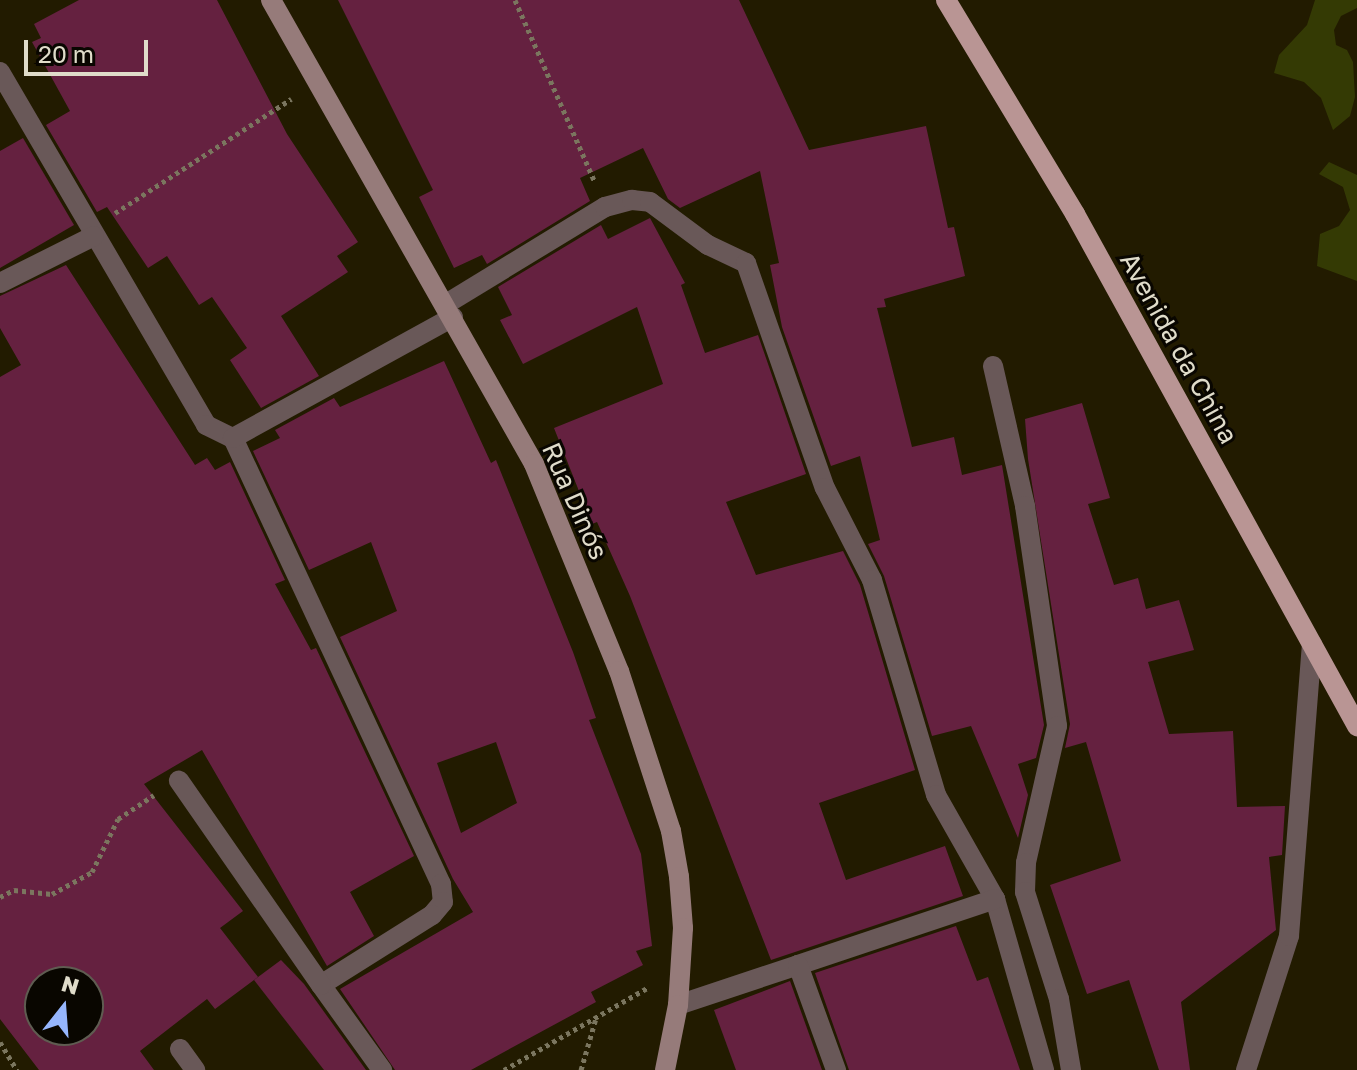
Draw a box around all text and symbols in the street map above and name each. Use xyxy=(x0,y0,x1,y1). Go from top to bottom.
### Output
scale bar xyxy=(28,24,152,74)
text: 20 m xyxy=(38,39,94,68)
street label: Avenida da China xyxy=(1114,247,1244,449)
street label: Rua Dinós xyxy=(535,438,615,564)
north arrow xyxy=(24,966,104,1046)
text: N xyxy=(59,969,83,1000)

